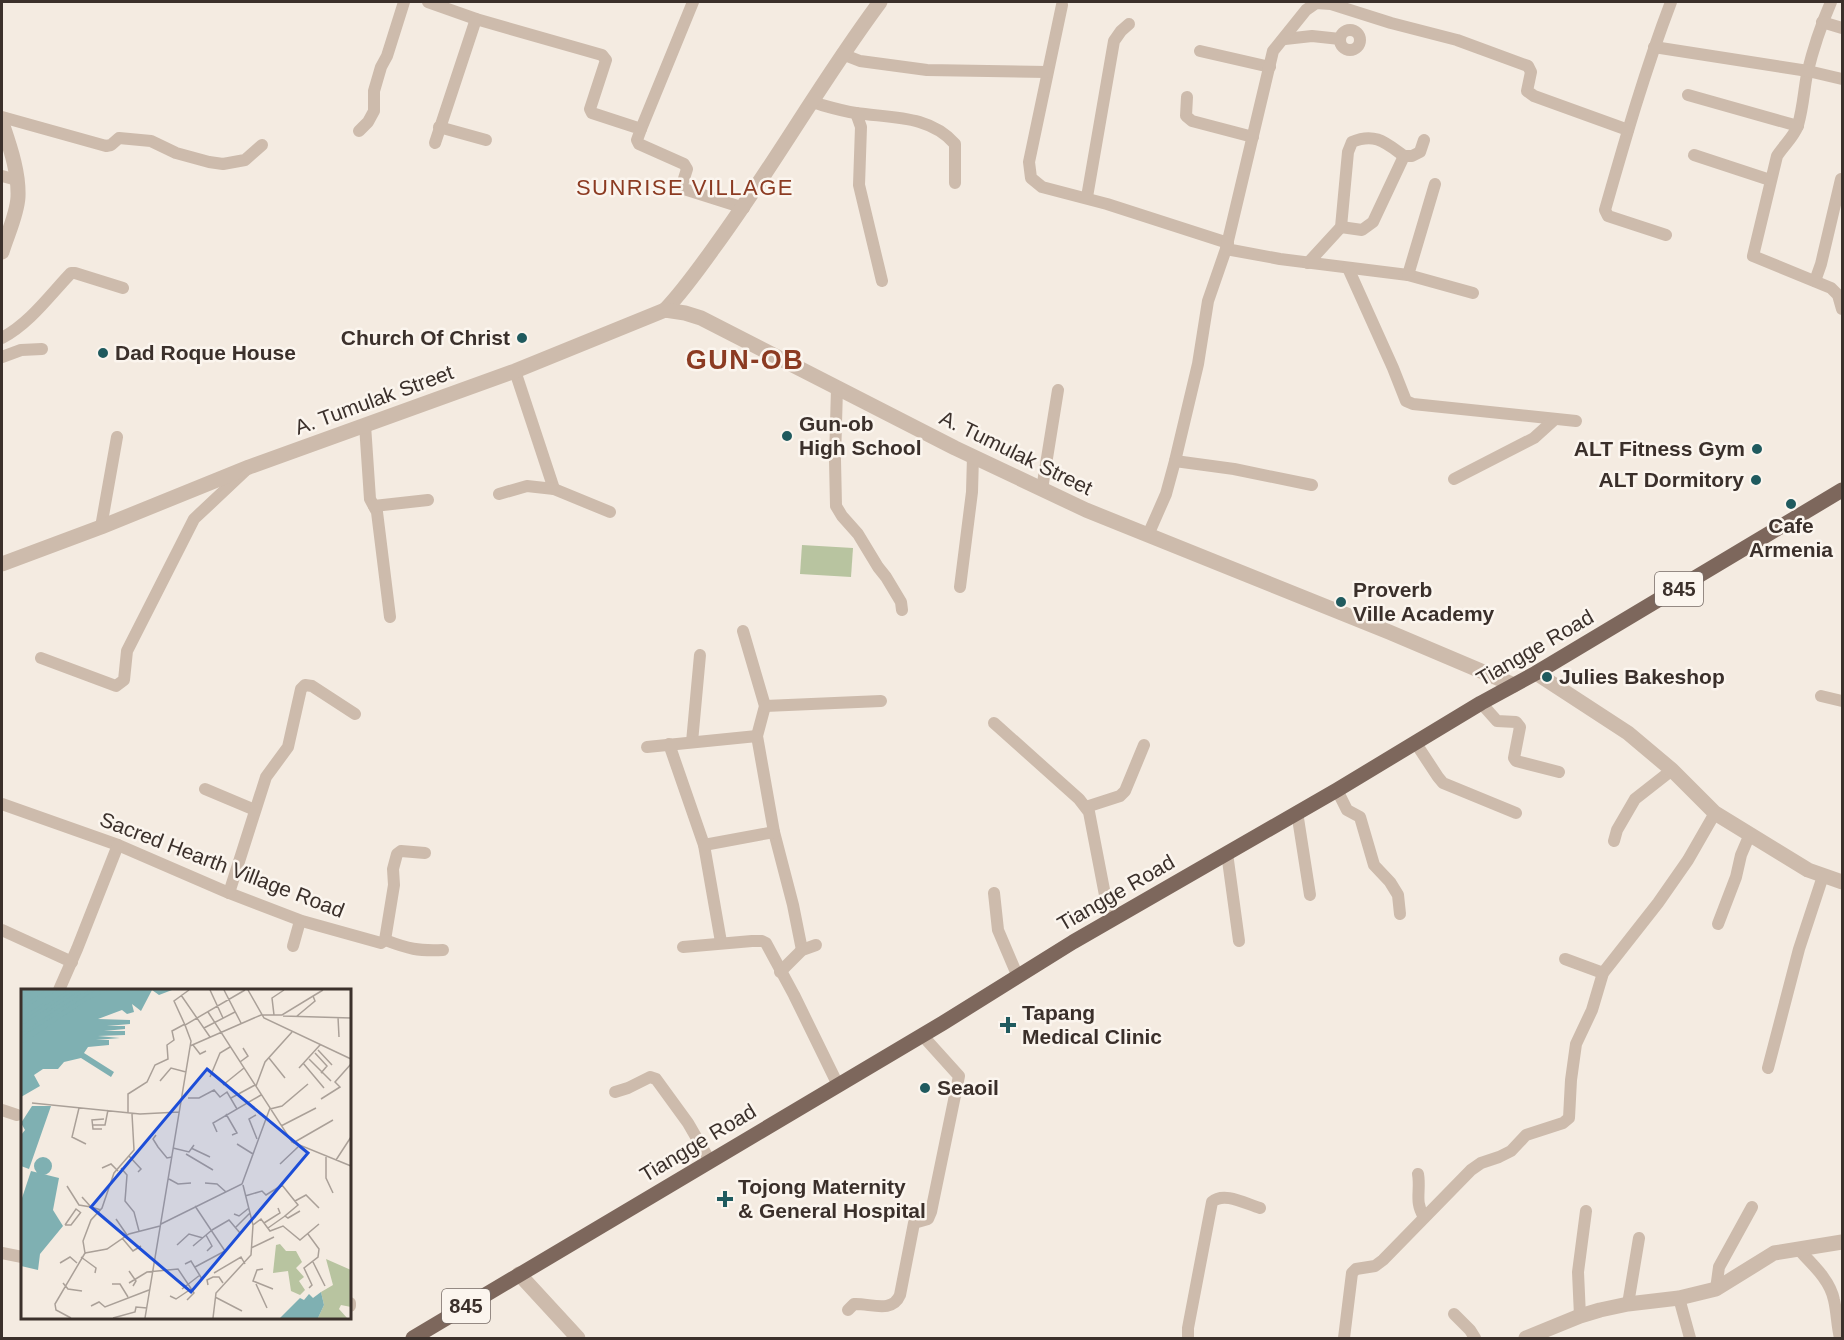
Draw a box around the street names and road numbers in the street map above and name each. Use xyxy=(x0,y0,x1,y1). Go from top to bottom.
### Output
street label: A. Tumulak Street xyxy=(291,360,456,439)
street label: A. Tumulak Street xyxy=(936,406,1096,500)
road number: 845 xyxy=(1655,572,1703,606)
street label: Tiangge Road xyxy=(1472,605,1597,690)
street label: Sacred Hearth Village Road xyxy=(97,807,348,922)
street label: Tiangge Road xyxy=(1053,850,1178,935)
street label: Tiangge Road xyxy=(636,1099,760,1186)
road number: 845 xyxy=(442,1289,490,1323)

